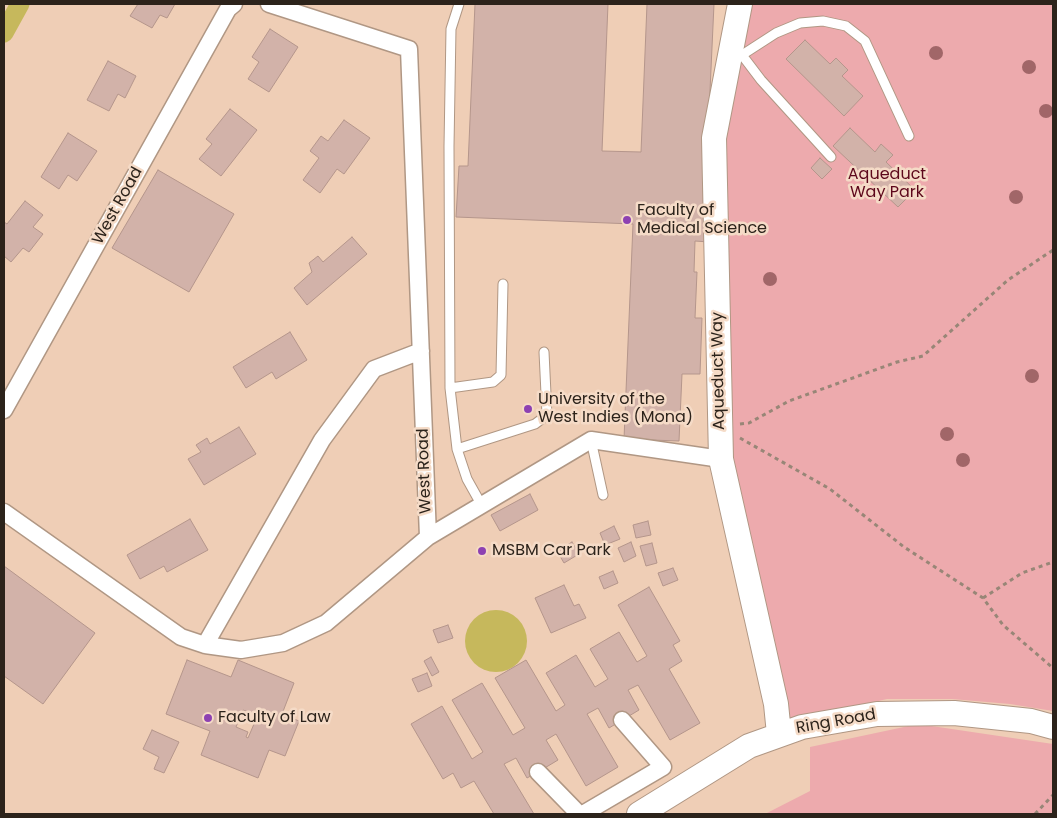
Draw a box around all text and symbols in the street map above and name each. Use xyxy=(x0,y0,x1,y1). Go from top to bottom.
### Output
street label: West Road xyxy=(89,164,147,248)
park label: Aqueduct Way Park xyxy=(848,165,926,203)
place label: Faculty of Medical Science xyxy=(637,201,767,239)
marker: Faculty of Medical Science xyxy=(621,214,633,226)
street label: Aqueduct Way xyxy=(708,312,730,430)
place label: University of the West Indies (Mona) xyxy=(538,390,693,428)
marker: University of the West Indies (Mona) xyxy=(522,403,534,415)
street label: West Road xyxy=(414,428,436,514)
place label: MSBM Car Park xyxy=(492,541,611,561)
marker: MSBM Car Park xyxy=(476,545,488,557)
street label: Ring Road xyxy=(795,706,877,738)
place label: Faculty of Law xyxy=(218,708,330,728)
marker: Faculty of Law xyxy=(202,712,214,724)

